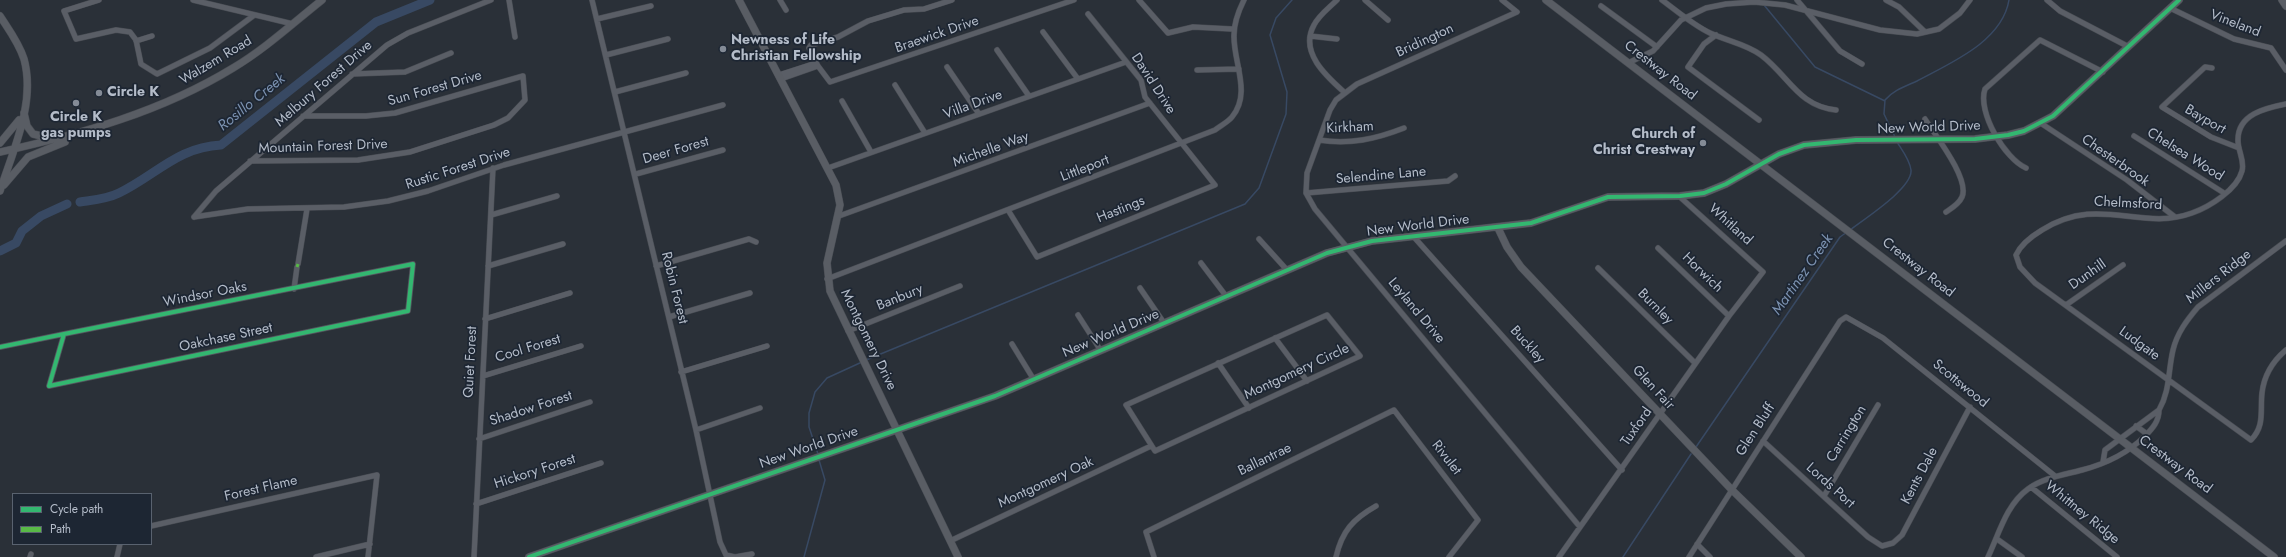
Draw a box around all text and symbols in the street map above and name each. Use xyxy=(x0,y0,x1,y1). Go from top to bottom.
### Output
street label: Vineland xyxy=(2207,7,2263,41)
street label: Braewick Drive xyxy=(893,13,981,57)
street label: Bridington xyxy=(1394,20,1456,62)
street label: Walzem Road xyxy=(177,33,255,89)
place label: Newness of Life Christian Fellowship xyxy=(731,33,861,66)
street label: Melbury Forest Drive xyxy=(272,37,376,131)
street label: Crestway Road xyxy=(1620,38,1700,104)
marker: Newness of Life Christian Fellowship xyxy=(718,44,728,54)
street label: David Drive xyxy=(1127,50,1179,118)
street label: Sun Forest Drive xyxy=(386,68,484,110)
water label: Rosillo Creek xyxy=(215,71,289,135)
place label: Circle K xyxy=(107,85,159,101)
street label: Villa Drive xyxy=(941,87,1005,123)
marker: Circle K xyxy=(94,88,104,98)
marker: Circle K gas pumps xyxy=(71,98,81,108)
street label: Bayport xyxy=(2182,102,2228,138)
place label: Circle K gas pumps xyxy=(41,110,111,142)
street label: Kirkham xyxy=(1326,118,1374,138)
street label: New World Drive xyxy=(1877,118,1981,138)
street label: Chelsea Wood xyxy=(2144,125,2226,185)
place label: Church of Christ Crestway xyxy=(1593,127,1695,160)
street label: Michelle Way xyxy=(951,129,1031,171)
street label: Chesterbrook xyxy=(2078,131,2152,191)
street label: Deer Forest xyxy=(641,134,711,168)
street label: Mountain Forest Drive xyxy=(258,136,388,158)
marker: Church of Christ Crestway xyxy=(1698,138,1708,148)
street label: Rustic Forest Drive xyxy=(404,144,512,194)
street label: Littleport xyxy=(1058,152,1112,186)
street label: Selendine Lane xyxy=(1335,164,1427,188)
street label: Hastings xyxy=(1095,193,1147,227)
street label: Chelmsford xyxy=(2093,194,2163,214)
street label: Whitland xyxy=(1705,201,1755,249)
street label: New World Drive xyxy=(1366,211,1470,241)
water label: Martinez Creek xyxy=(1768,231,1838,319)
street label: Crestway Road xyxy=(1878,235,1958,301)
street label: Millers Ridge xyxy=(2183,246,2255,308)
street label: Robin Forest xyxy=(657,250,691,326)
street label: Horwich xyxy=(1678,250,1726,296)
street label: Dunhill xyxy=(2066,256,2110,294)
street label: Leyland Drive xyxy=(1384,275,1448,347)
street label: Windsor Oaks xyxy=(162,279,248,311)
street label: Banbury xyxy=(874,281,926,315)
street label: Burnley xyxy=(1634,286,1676,328)
street label: Montgomery Drive xyxy=(836,287,900,393)
street label: New World Drive xyxy=(1060,306,1162,362)
street label: Oakchase Street xyxy=(178,320,274,356)
street label: Buckley xyxy=(1506,323,1548,367)
street label: Ludgate xyxy=(2115,323,2163,365)
street label: Quiet Forest xyxy=(461,326,481,398)
street label: Cool Forest xyxy=(493,331,563,367)
street label: Montgomery Circle xyxy=(1242,340,1352,404)
street label: Scottswood xyxy=(1929,356,1991,412)
street label: Glen Fair xyxy=(1628,362,1678,414)
street label: Shadow Forest xyxy=(488,388,574,430)
street label: Glen Bluff xyxy=(1733,401,1779,459)
street label: Carrington xyxy=(1824,403,1870,465)
street label: Tuxford xyxy=(1618,405,1656,449)
street label: New World Drive xyxy=(757,423,861,473)
street label: Crestway Road xyxy=(2135,432,2215,498)
street label: Rivulet xyxy=(1427,438,1465,478)
street label: Ballantrae xyxy=(1236,440,1294,480)
street label: Kents Dale xyxy=(1898,445,1942,507)
street label: Hickory Forest xyxy=(492,451,578,493)
street label: Montgomery Oak xyxy=(996,454,1096,512)
street label: Lords Port xyxy=(1802,460,1858,512)
street label: Forest Flame xyxy=(223,472,299,506)
street label: Whittney Ridge xyxy=(2041,478,2123,548)
legend xyxy=(12,493,152,545)
text: Cycle path xyxy=(50,500,103,518)
text: Path xyxy=(50,520,71,538)

